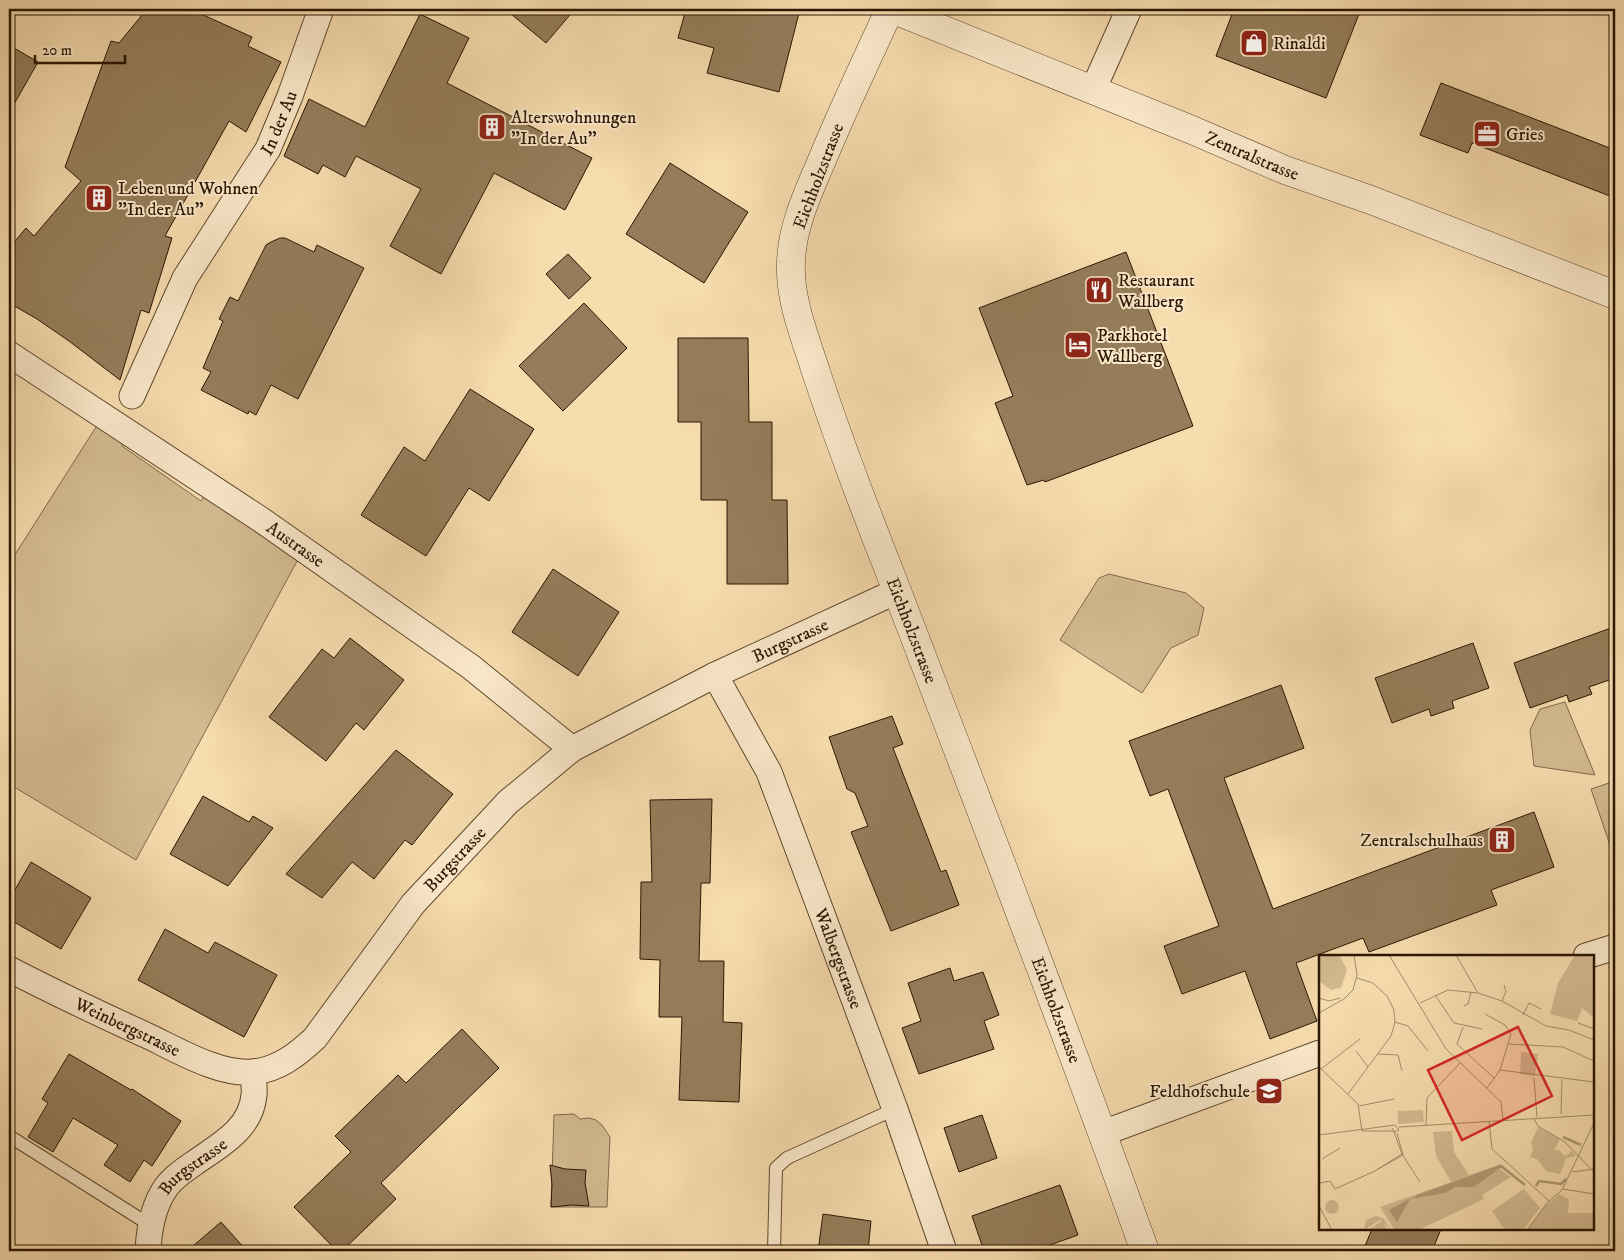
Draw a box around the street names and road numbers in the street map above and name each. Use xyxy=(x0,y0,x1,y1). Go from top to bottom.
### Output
street label: In der Au xyxy=(257,88,303,160)
street label: Eichholzstrasse xyxy=(789,120,849,232)
street label: Zentralstrasse xyxy=(1202,127,1302,186)
street label: Austrasse xyxy=(262,517,328,573)
street label: Eichholzstrasse xyxy=(881,575,941,687)
street label: Burgstrasse xyxy=(749,614,832,668)
street label: Burgstrasse xyxy=(420,823,491,897)
street label: Walbergstrasse xyxy=(809,905,867,1012)
street label: Eichholzstrasse xyxy=(1026,954,1085,1066)
street label: Weinbergstrasse xyxy=(70,993,183,1062)
street label: Burgstrasse xyxy=(154,1134,232,1200)

